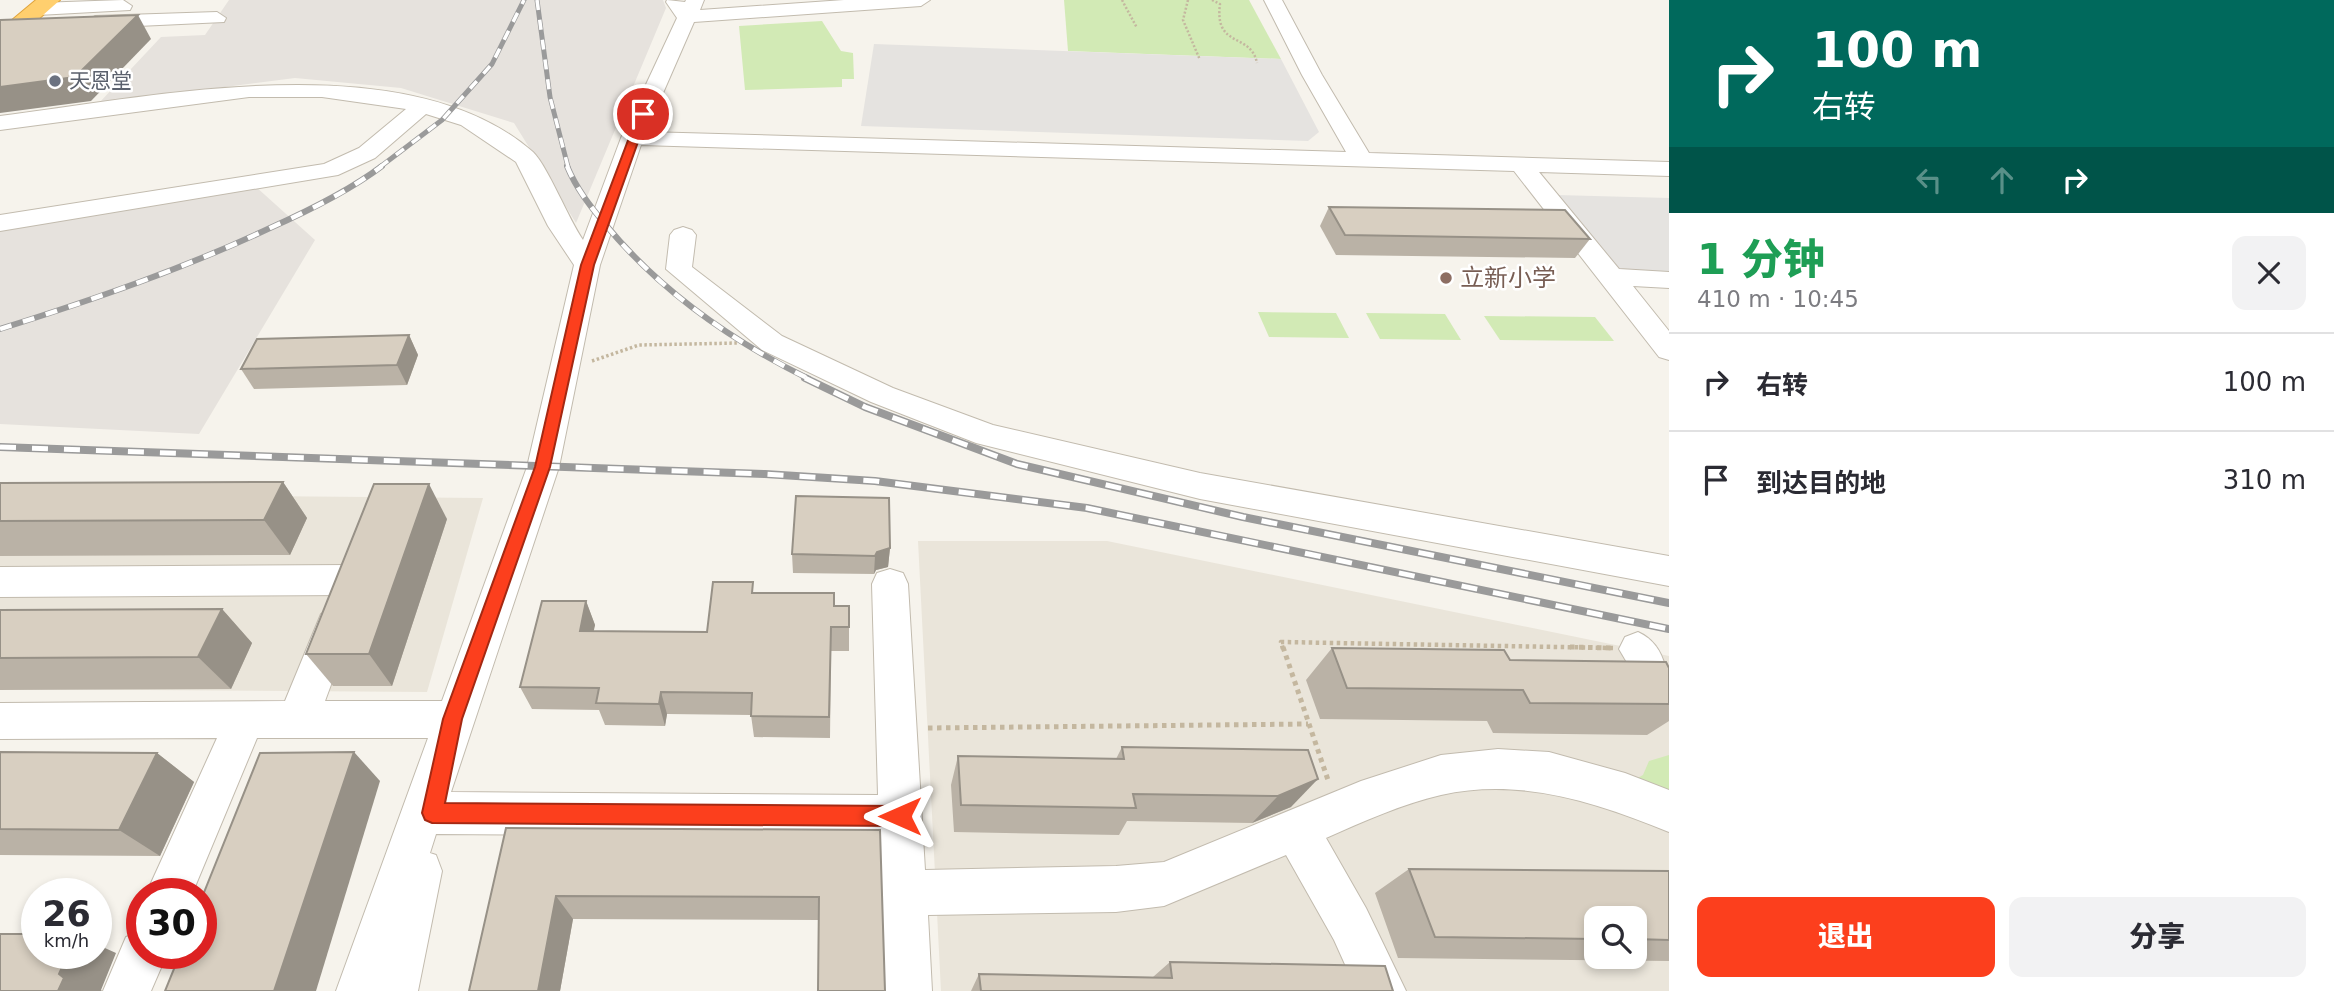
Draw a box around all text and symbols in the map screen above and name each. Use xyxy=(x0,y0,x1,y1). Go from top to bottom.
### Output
text: 100 m xyxy=(1812,22,1982,79)
icon: right xyxy=(1697,28,1788,119)
place label: 天恩堂 xyxy=(69,69,132,93)
marker: 天恩堂 xyxy=(47,73,63,89)
pin xyxy=(613,84,673,144)
text: 右转 xyxy=(1812,88,1876,126)
icon: arrive xyxy=(624,95,662,133)
icon: left xyxy=(1910,161,1948,199)
icon: ahead xyxy=(1983,161,2021,199)
icon: right xyxy=(2056,161,2094,199)
text: 1 分钟 xyxy=(1697,235,1825,284)
button: close xyxy=(2232,236,2306,310)
place label: 立新小学 xyxy=(1460,264,1556,292)
marker: 立新小学 xyxy=(1438,270,1454,286)
text: 410 m · 10:45 xyxy=(1697,286,1859,312)
icon: right xyxy=(1697,363,1735,401)
text: 100 m xyxy=(2223,367,2306,397)
text: 右转 xyxy=(1756,370,1808,400)
icon: arrive xyxy=(1697,461,1735,499)
text: 310 m xyxy=(2223,465,2306,495)
text: 到达目的地 xyxy=(1756,468,1886,498)
position arrow xyxy=(863,779,937,853)
speed limit sign: 30 xyxy=(126,878,217,969)
text: 26 xyxy=(42,894,91,934)
button: 退出 xyxy=(1697,897,1995,977)
button: 分享 xyxy=(2009,897,2306,977)
map controls xyxy=(1584,906,1647,969)
button: search xyxy=(1584,906,1647,969)
text: km/h xyxy=(44,930,89,951)

